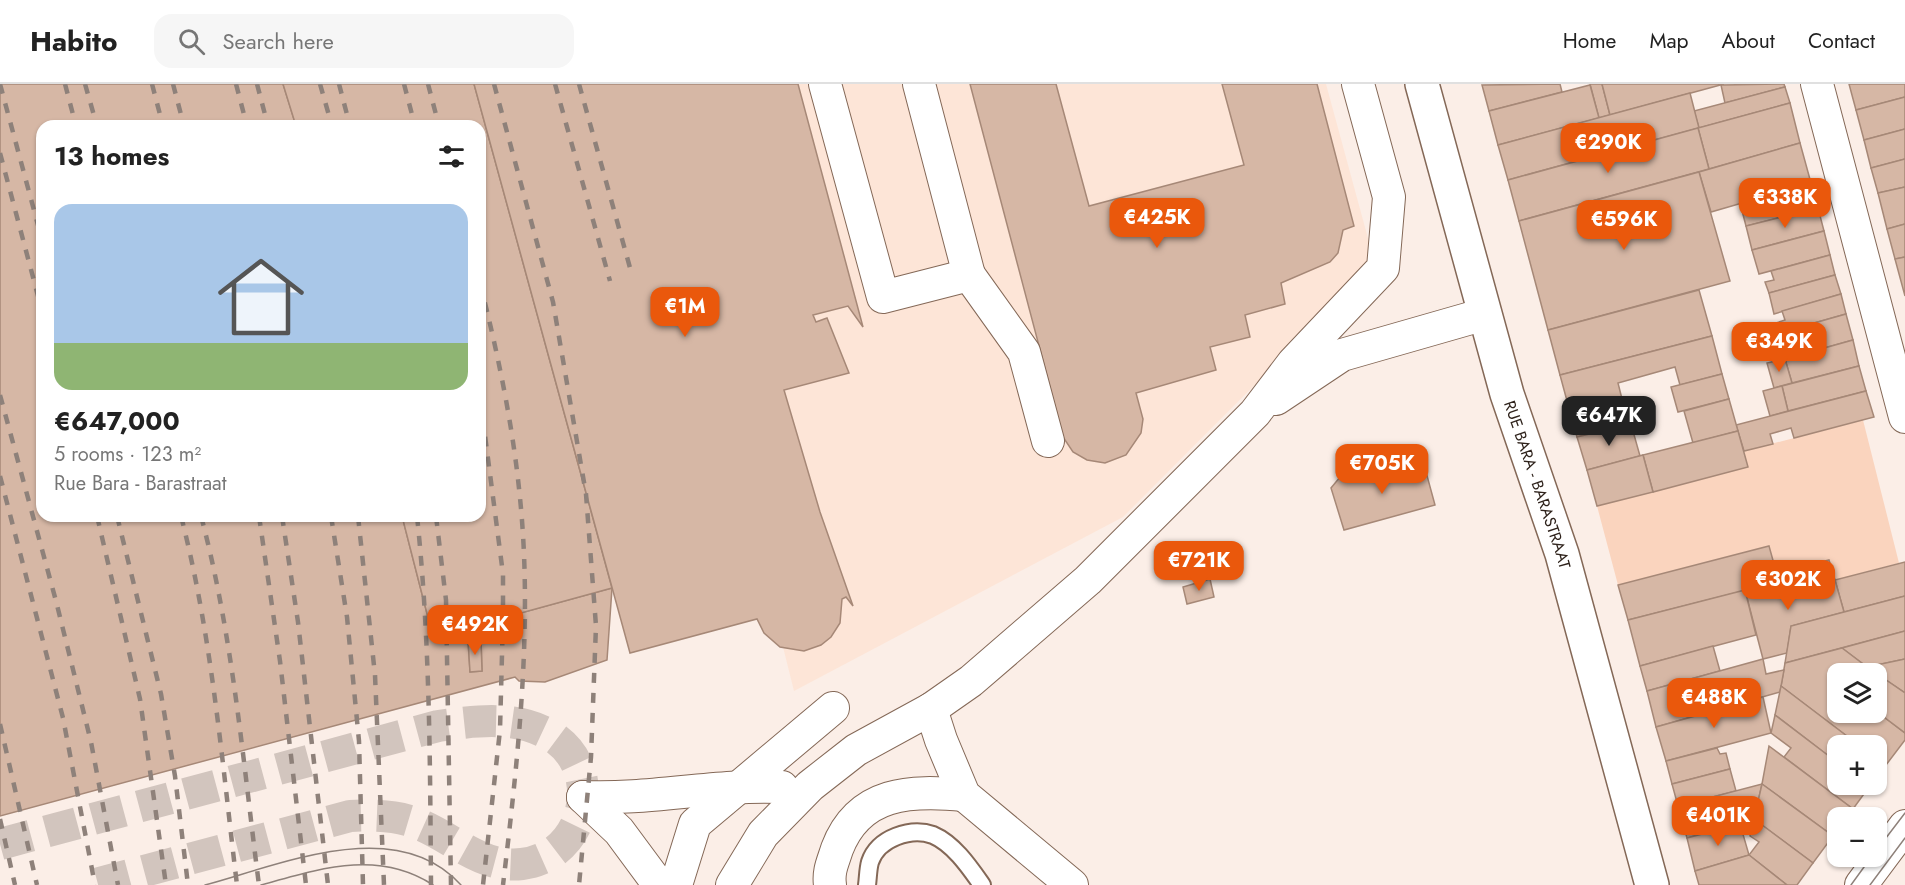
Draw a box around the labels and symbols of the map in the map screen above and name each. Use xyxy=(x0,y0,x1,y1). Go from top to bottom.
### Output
pin: €290K xyxy=(1566,123,1650,174)
pin: €338K xyxy=(1743,178,1827,229)
pin: €425K xyxy=(1115,198,1199,249)
pin: €596K xyxy=(1582,200,1666,251)
pin: €1M xyxy=(656,287,714,338)
pin: €349K xyxy=(1737,322,1821,373)
pin: €647K xyxy=(1567,396,1651,447)
street label: RUE BARA - BARASTRAAT xyxy=(1498,397,1577,572)
pin: €705K xyxy=(1340,444,1424,495)
pin: €721K xyxy=(1157,541,1241,592)
pin: €302K xyxy=(1746,560,1830,611)
pin: €492K xyxy=(433,605,517,656)
pin: €488K xyxy=(1672,678,1756,729)
pin: €401K xyxy=(1676,796,1760,847)

